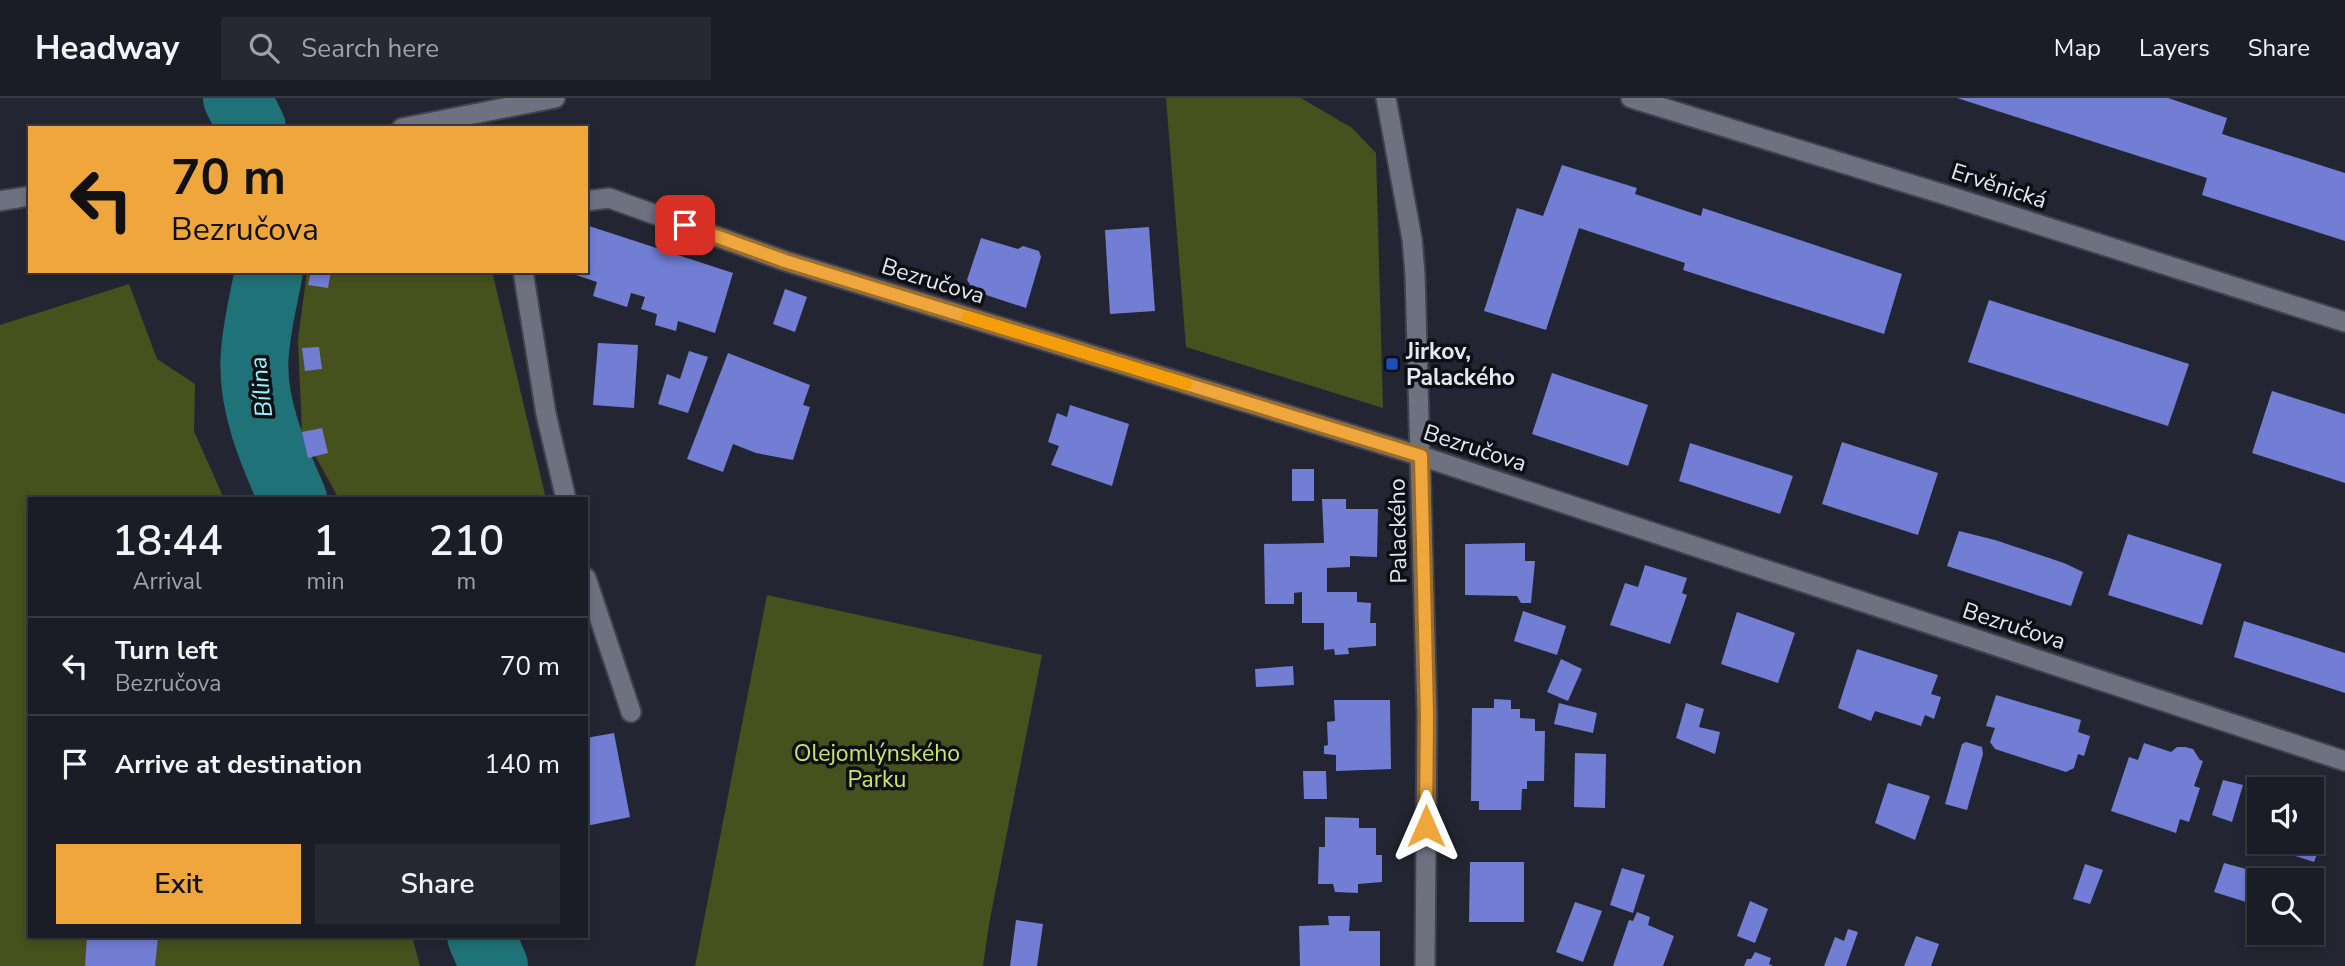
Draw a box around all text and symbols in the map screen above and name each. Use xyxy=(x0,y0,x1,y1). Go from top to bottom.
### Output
search box xyxy=(221,17,711,80)
text: Headway xyxy=(35,26,179,71)
icon: search xyxy=(245,29,283,67)
text: Search here xyxy=(301,31,439,66)
text: Map xyxy=(2054,32,2101,64)
text: Layers xyxy=(2139,32,2210,64)
text: Share xyxy=(2248,32,2310,64)
text: 70 m xyxy=(171,144,286,211)
icon: left xyxy=(56,154,147,245)
street label: Ervěnická xyxy=(1947,156,2051,216)
pin xyxy=(655,195,715,255)
icon: arrive xyxy=(666,206,704,244)
text: Bezručova xyxy=(171,208,319,251)
street label: Bezručova xyxy=(878,251,988,311)
place label: Jirkov, Palackého xyxy=(1405,336,1515,393)
water label: Bílina xyxy=(242,355,280,419)
marker: Jirkov, Palackého xyxy=(1384,356,1400,372)
street label: Bezručova xyxy=(1420,417,1530,479)
street label: Palackého xyxy=(1382,478,1414,584)
text: 18:44 xyxy=(112,513,223,570)
text: 1 xyxy=(313,513,338,570)
text: 210 xyxy=(428,513,504,570)
text: Arrival xyxy=(133,566,202,597)
text: min xyxy=(307,566,345,597)
text: m xyxy=(456,566,476,597)
street label: Bezručova xyxy=(1959,595,2069,657)
text: Turn left xyxy=(115,633,218,668)
icon: left xyxy=(56,647,94,685)
text: 70 m xyxy=(500,649,560,684)
text: Bezručova xyxy=(115,668,221,699)
park label: Olejomlýnského Parku xyxy=(794,738,960,795)
icon: arrive xyxy=(56,745,94,783)
text: Arrive at destination xyxy=(115,747,362,782)
text: 140 m xyxy=(484,747,560,782)
map controls xyxy=(2247,777,2324,945)
button: sound xyxy=(2247,777,2324,854)
position arrow xyxy=(1389,789,1463,863)
button: Exit xyxy=(56,844,301,924)
button: Share xyxy=(315,844,560,924)
button: search xyxy=(2247,868,2324,945)

